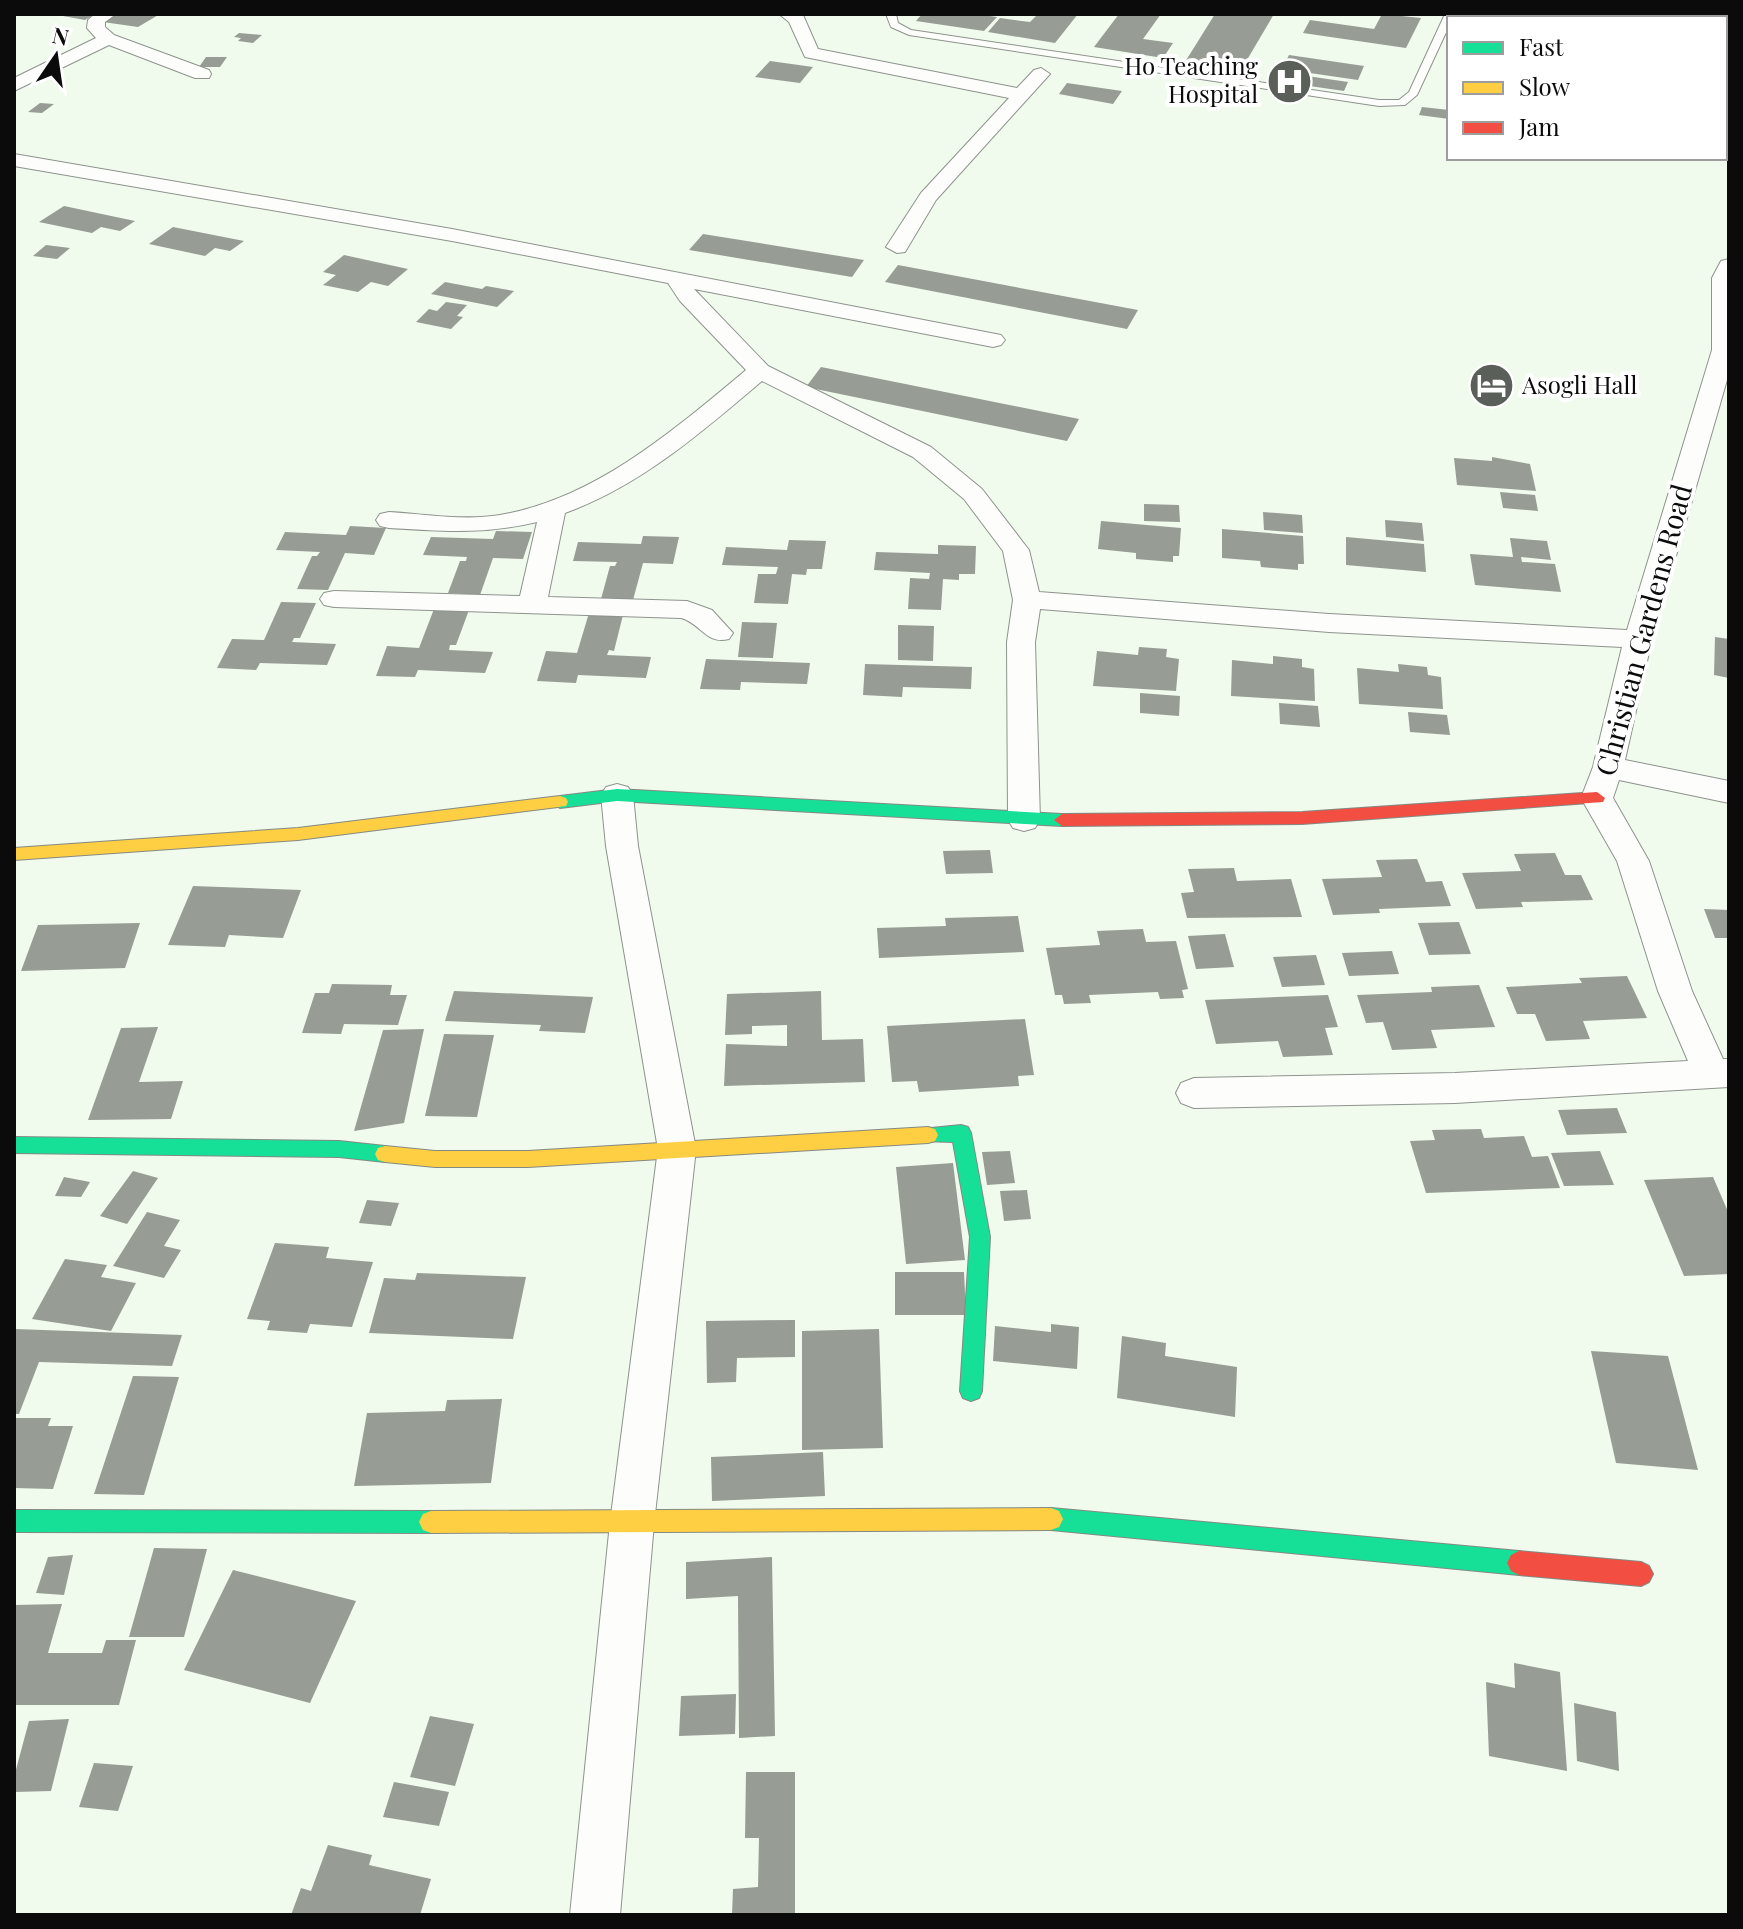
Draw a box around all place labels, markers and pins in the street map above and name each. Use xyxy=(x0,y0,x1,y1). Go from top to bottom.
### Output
place label: Ho Teaching Hospital xyxy=(1124,49,1258,109)
hospital icon: Ho Teaching Hospital xyxy=(1265,57,1313,105)
hotel icon: Asogli Hall xyxy=(1467,362,1515,410)
place label: Asogli Hall xyxy=(1521,368,1637,400)

